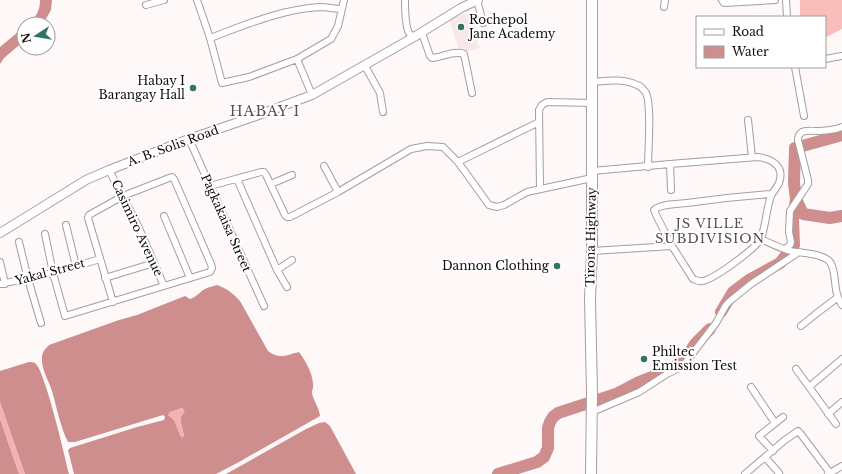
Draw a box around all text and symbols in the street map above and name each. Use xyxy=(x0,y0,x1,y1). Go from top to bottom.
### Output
place label: Rochepol Jane Academy xyxy=(467,12,556,41)
north arrow xyxy=(16,16,56,56)
legend xyxy=(696,16,826,68)
marker: Rochepol Jane Academy xyxy=(456,22,466,32)
text: Road xyxy=(732,24,764,39)
text: N xyxy=(18,31,34,45)
text: Water xyxy=(731,44,769,59)
place label: Habay I Barangay Hall xyxy=(99,73,185,102)
marker: Habay I Barangay Hall xyxy=(188,83,198,93)
district label: HABAY I xyxy=(230,102,300,120)
street label: A. B. Solis Road xyxy=(124,122,221,169)
street label: Pagkakaisa Street xyxy=(198,171,255,275)
street label: Casimiro Avenue xyxy=(108,177,166,279)
street label: Tirona Highway xyxy=(582,187,599,287)
district label: JS VILLE SUBDIVISION xyxy=(655,215,765,247)
street label: Yakal Street xyxy=(12,255,87,288)
place label: Dannon Clothing xyxy=(442,258,550,273)
marker: Dannon Clothing xyxy=(552,261,562,271)
place label: Philtec Emission Test xyxy=(652,344,738,373)
marker: Philtec Emission Test xyxy=(639,354,649,364)

